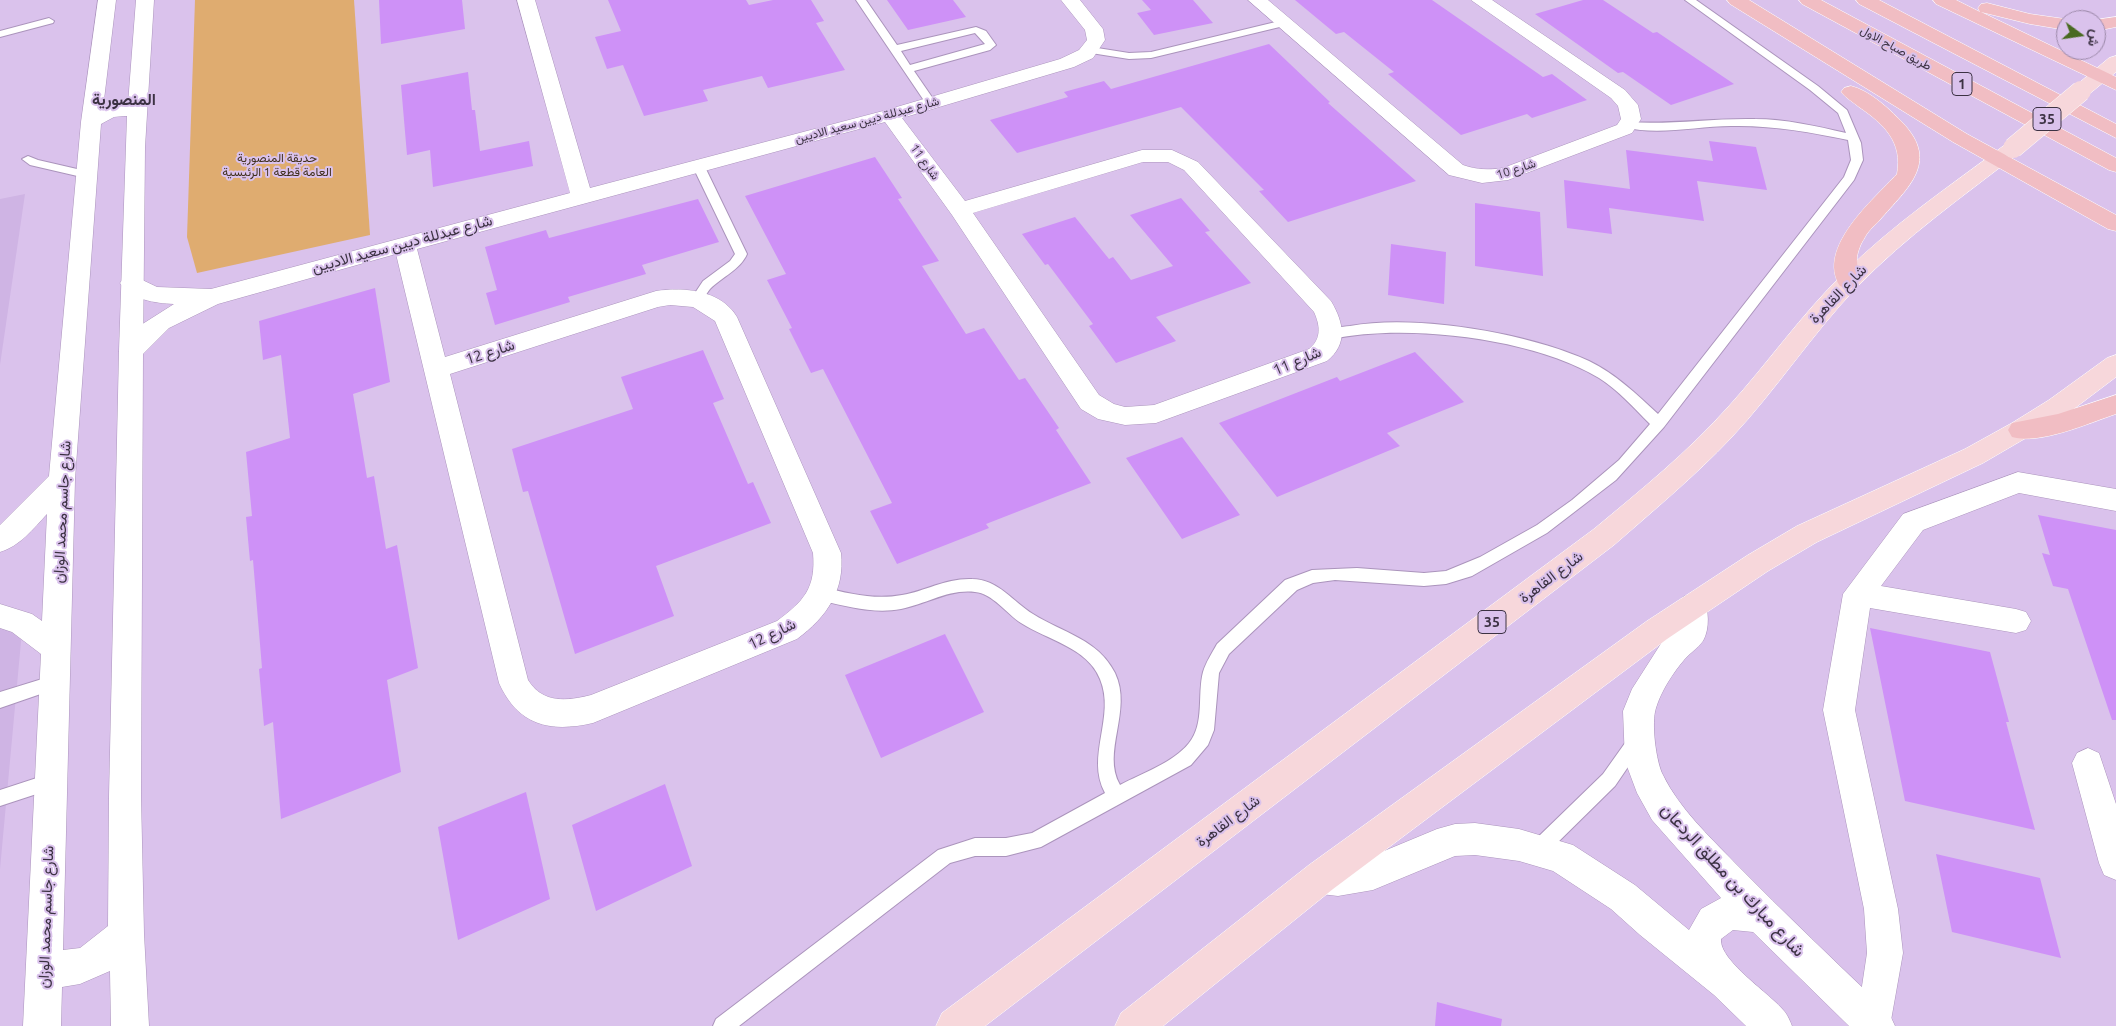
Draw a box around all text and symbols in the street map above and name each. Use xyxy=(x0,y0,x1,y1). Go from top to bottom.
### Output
north arrow xyxy=(2056,10,2106,60)
street label: طريق صباح الاول xyxy=(1858,23,1934,73)
text: ش xyxy=(2085,28,2104,48)
road number: 1 xyxy=(1952,72,1972,96)
district label: المنصورية xyxy=(92,90,156,110)
street label: شارع عبدللة ديين سعيد الاديين xyxy=(793,94,941,146)
road number: 35 xyxy=(2033,108,2061,130)
street label: شارع 11 xyxy=(907,141,943,183)
park label: حديقة المنصورية العامة قطعة 1 الرئيسية xyxy=(222,151,332,179)
street label: شارع 10 xyxy=(1495,156,1537,182)
street label: شارع عبدللة ديين سعيد الاديين xyxy=(310,211,494,277)
street label: شارع القاهرة xyxy=(1806,261,1870,327)
street label: شارع 12 xyxy=(463,336,517,368)
street label: شارع 11 xyxy=(1270,343,1324,379)
street label: شارع جاسم محمد الوزان xyxy=(49,440,75,584)
street label: شارع القاهرة xyxy=(1516,547,1586,607)
road number: 35 xyxy=(1478,610,1506,634)
street label: شارع 12 xyxy=(745,615,799,653)
street label: شارع القاهرة xyxy=(1193,791,1263,851)
street label: شارع مبارك بن مطلق الردعان xyxy=(1656,799,1810,961)
street label: شارع جاسم محمد الوزان xyxy=(35,845,57,989)

